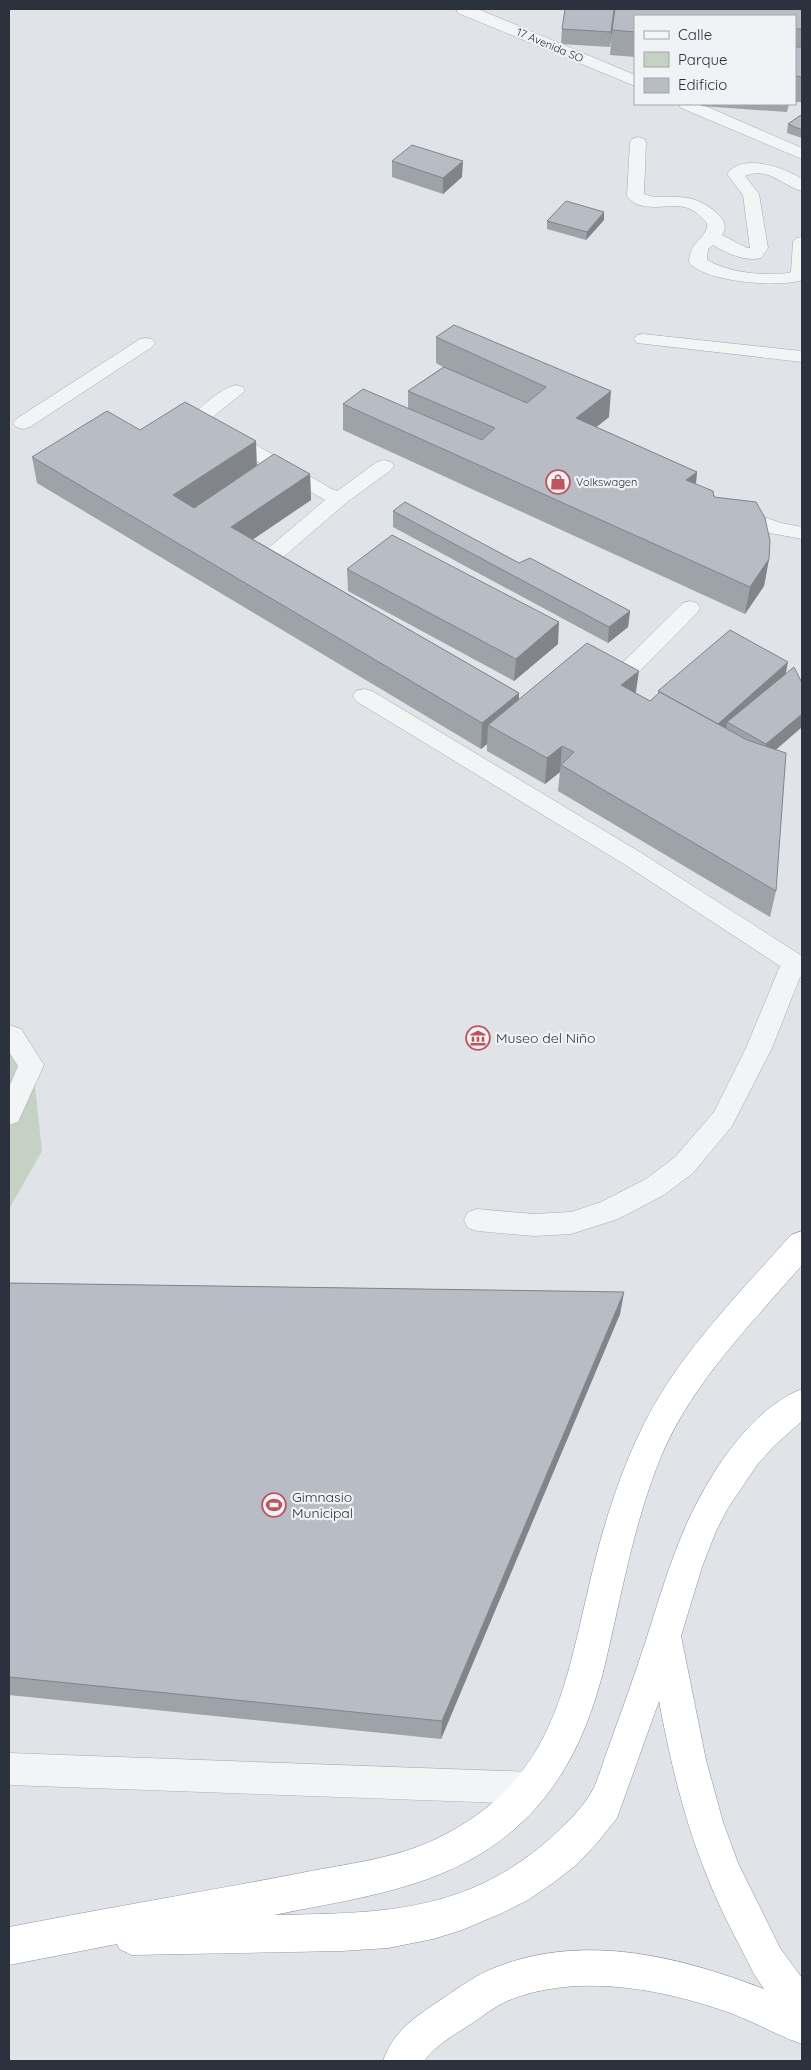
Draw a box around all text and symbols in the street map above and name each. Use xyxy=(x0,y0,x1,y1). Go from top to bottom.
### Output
legend xyxy=(634,15,796,105)
street label: 17 Avenida SO xyxy=(515,25,585,65)
text: Calle xyxy=(678,25,712,44)
text: Parque xyxy=(678,50,728,69)
text: Edificio xyxy=(678,75,727,94)
shop icon: Volkswagen xyxy=(545,469,571,495)
place label: Volkswagen xyxy=(576,475,637,489)
museum icon: Museo del Niño xyxy=(465,1025,491,1051)
place label: Museo del Niño xyxy=(496,1029,595,1047)
place label: Gimnasio Municipal xyxy=(292,1488,353,1522)
sports icon: Gimnasio Municipal xyxy=(261,1492,287,1518)

